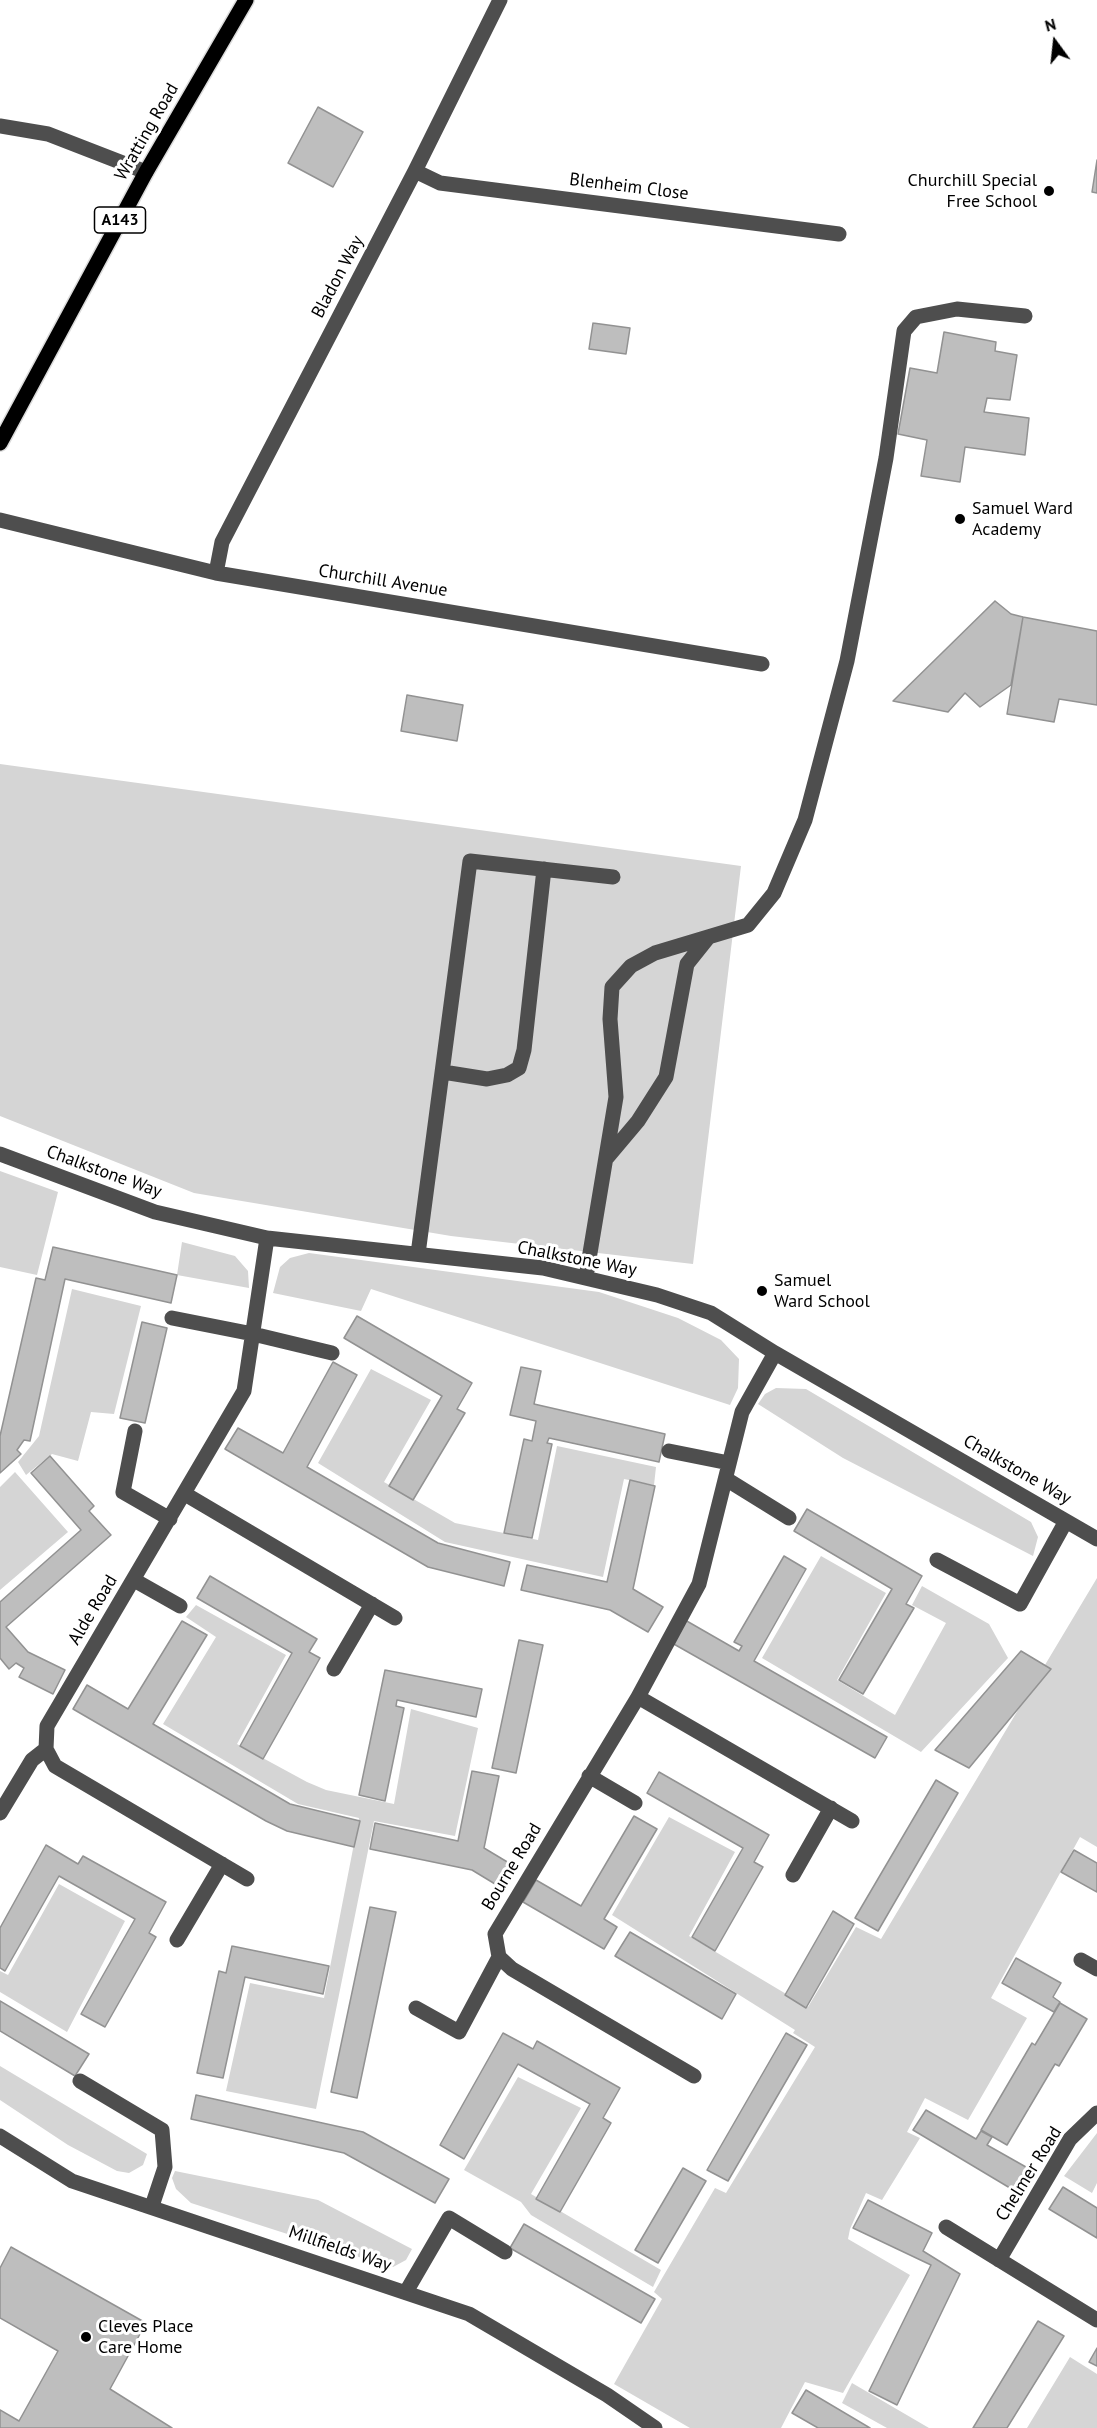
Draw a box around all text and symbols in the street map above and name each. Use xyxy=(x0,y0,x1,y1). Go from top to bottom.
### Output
north arrow xyxy=(1025,12,1085,72)
text: N xyxy=(1043,14,1058,36)
street label: Wratting Road xyxy=(110,80,184,184)
street label: Blenheim Close xyxy=(568,169,690,205)
place label: Churchill Special Free School xyxy=(908,170,1037,213)
marker: Churchill Special Free School xyxy=(1042,184,1056,198)
road number: A143 xyxy=(94,207,146,233)
street label: Bladon Way xyxy=(307,232,369,322)
place label: Samuel Ward Academy xyxy=(972,498,1073,540)
marker: Samuel Ward Academy xyxy=(953,512,967,526)
street label: Churchill Avenue xyxy=(317,560,449,602)
street label: Chalkstone Way xyxy=(43,1141,165,1203)
street label: Chalkstone Way xyxy=(515,1237,639,1281)
place label: Samuel Ward School xyxy=(774,1270,870,1312)
marker: Samuel Ward School xyxy=(755,1284,769,1298)
street label: Chalkstone Way xyxy=(959,1430,1075,1510)
street label: Alde Road xyxy=(64,1571,122,1649)
street label: Bourne Road xyxy=(478,1819,546,1915)
street label: Chelmer Road xyxy=(991,2123,1067,2225)
street label: Millfields Way xyxy=(286,2221,394,2277)
place label: Cleves Place Care Home xyxy=(98,2316,193,2358)
marker: Cleves Place Care Home xyxy=(79,2330,93,2344)

